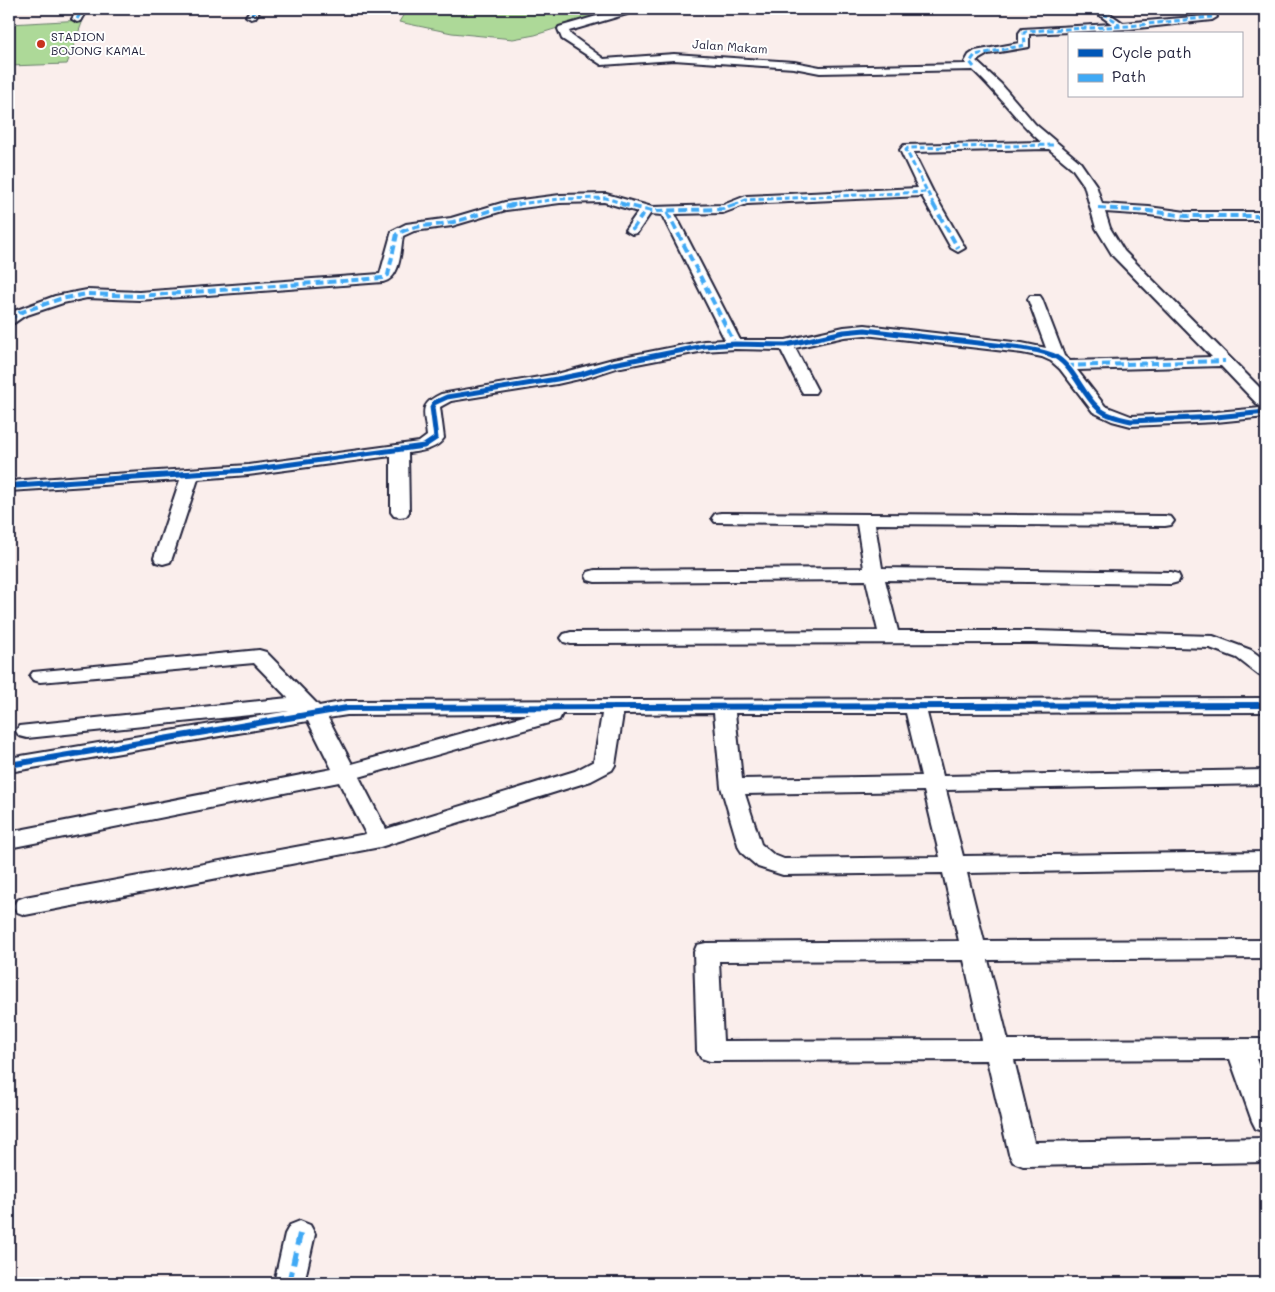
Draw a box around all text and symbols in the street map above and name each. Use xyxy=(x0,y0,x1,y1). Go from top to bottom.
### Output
place label: STADION BOJONG KAMAL xyxy=(51,28,146,58)
legend xyxy=(1068,32,1242,98)
street label: Jalan Makam xyxy=(692,35,768,57)
marker: STADION BOJONG KAMAL xyxy=(35,38,47,50)
text: Cycle path xyxy=(1112,42,1191,62)
text: Path xyxy=(1112,66,1146,86)

